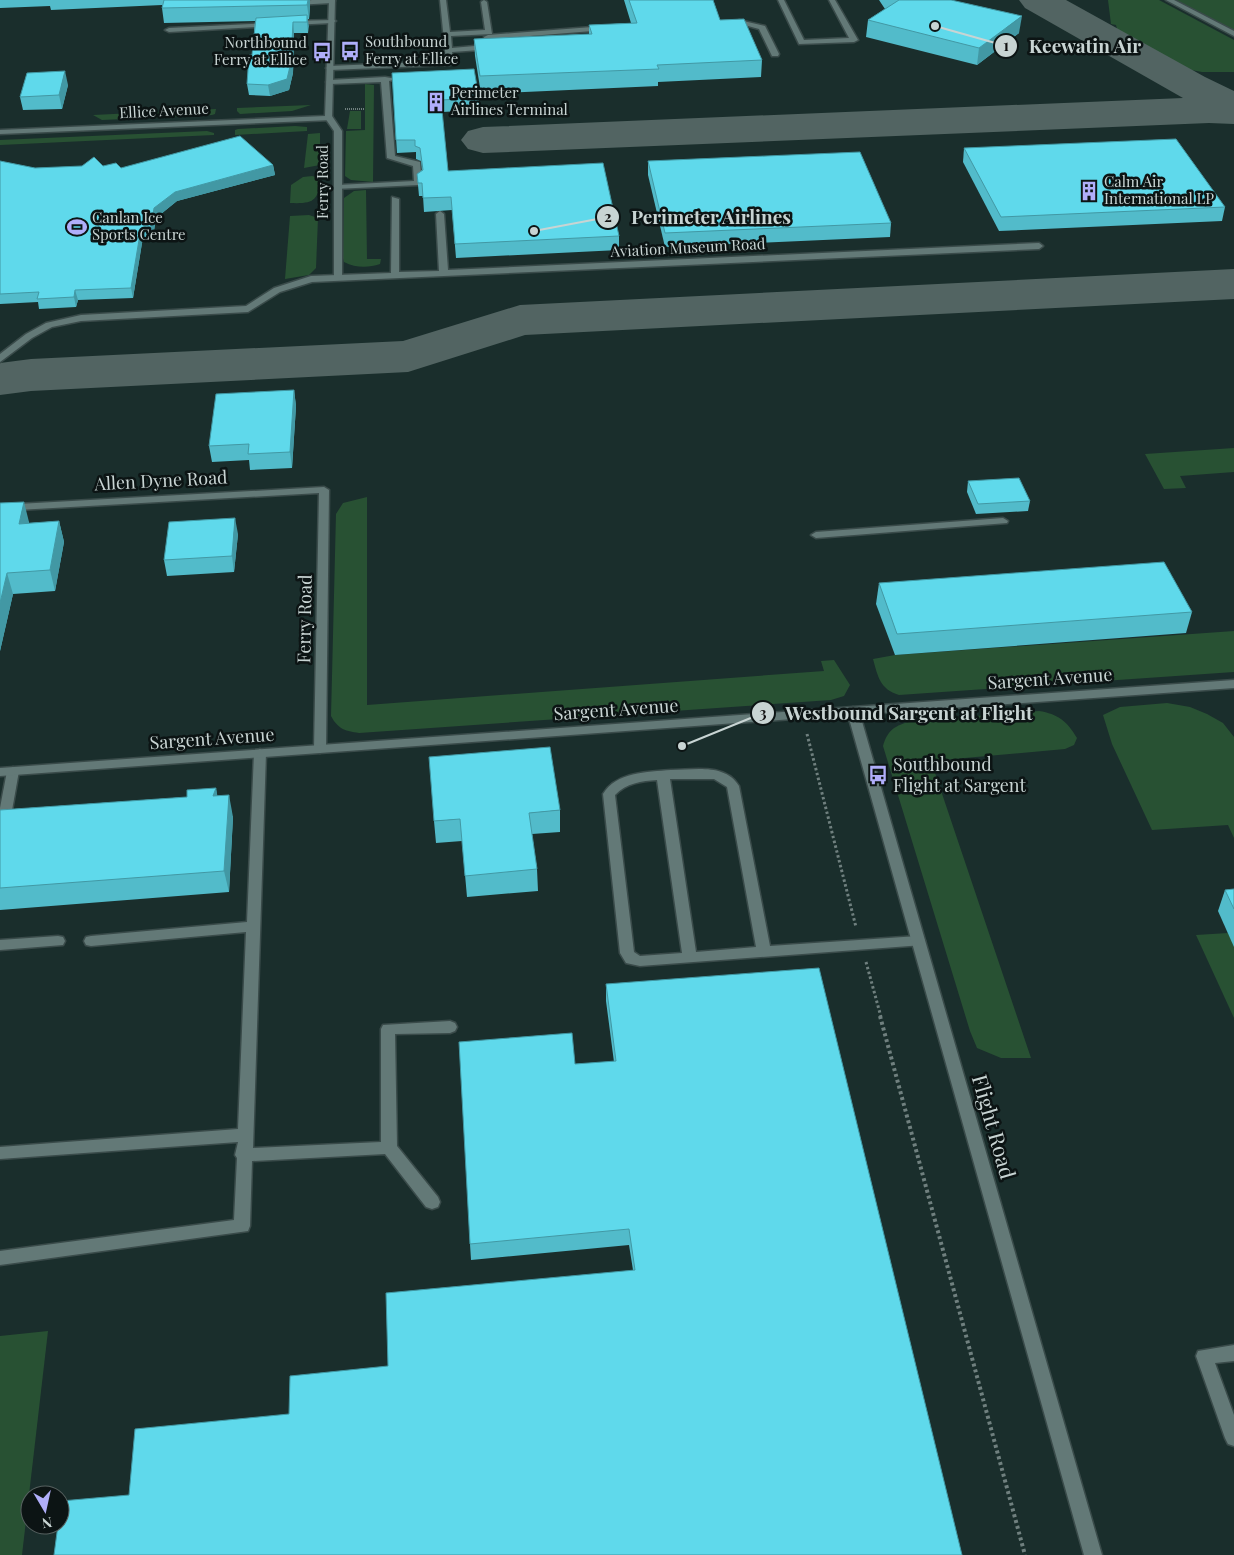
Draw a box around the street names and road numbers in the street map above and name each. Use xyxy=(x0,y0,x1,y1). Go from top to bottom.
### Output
street label: Ellice Avenue xyxy=(119,98,209,122)
street label: Ferry Road xyxy=(312,145,332,219)
street label: Aviation Museum Road xyxy=(609,233,766,261)
street label: Allen Dyne Road xyxy=(93,465,229,496)
street label: Ferry Road xyxy=(291,574,317,664)
street label: Sargent Avenue xyxy=(987,662,1113,694)
street label: Sargent Avenue xyxy=(553,693,679,725)
street label: Sargent Avenue xyxy=(149,722,275,754)
street label: Flight Road xyxy=(967,1071,1023,1182)

